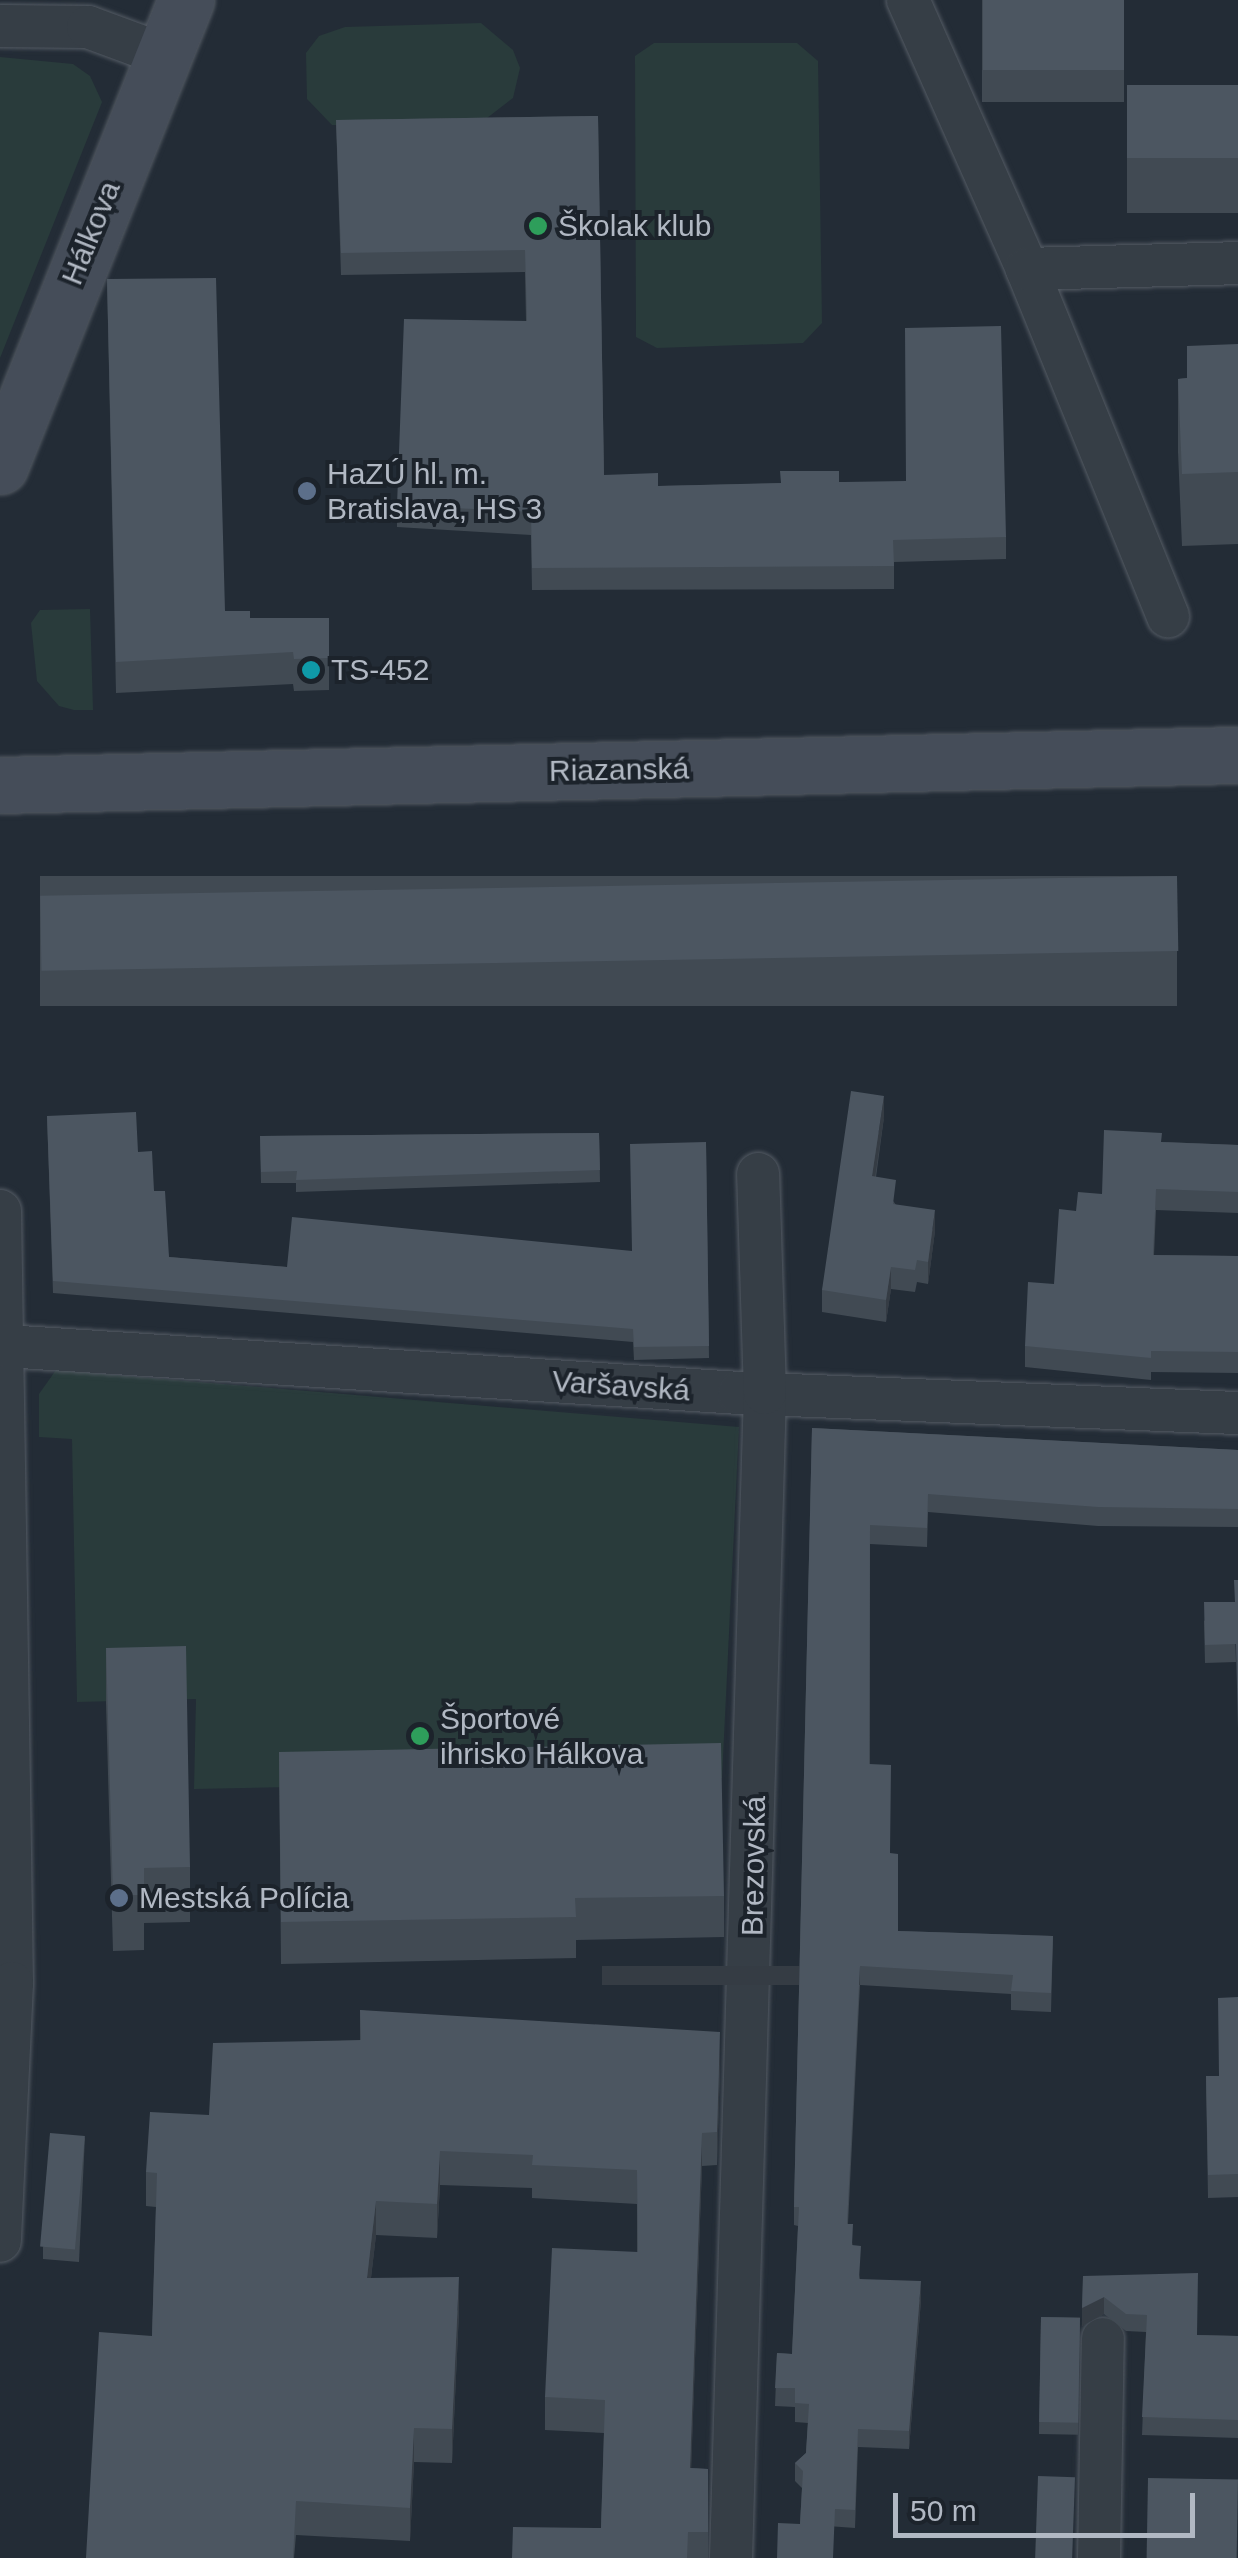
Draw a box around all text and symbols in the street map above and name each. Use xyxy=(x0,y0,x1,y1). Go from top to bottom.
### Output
street label: Hálkova xyxy=(54,176,128,290)
place label: Školak klub xyxy=(558,208,711,244)
marker: Školak klub xyxy=(527,215,549,237)
place label: HaZÚ hl. m. Bratislava, HS 3 xyxy=(327,456,542,526)
marker: HaZÚ hl. m. Bratislava, HS 3 xyxy=(296,480,318,502)
place label: TS-452 xyxy=(331,652,429,688)
marker: TS-452 xyxy=(300,659,322,681)
street label: Riazanská xyxy=(549,751,689,789)
street label: Varšavská xyxy=(551,1363,691,1409)
place label: Športové ihrisko Hálkova xyxy=(440,1701,643,1772)
marker: Športové ihrisko Hálkova xyxy=(409,1725,431,1747)
street label: Brezovská xyxy=(735,1796,773,1936)
place label: Mestská Polícia xyxy=(139,1880,349,1916)
marker: Mestská Polícia xyxy=(108,1887,130,1909)
scale bar xyxy=(898,2473,1200,2535)
text: 50 m xyxy=(910,2494,977,2527)

